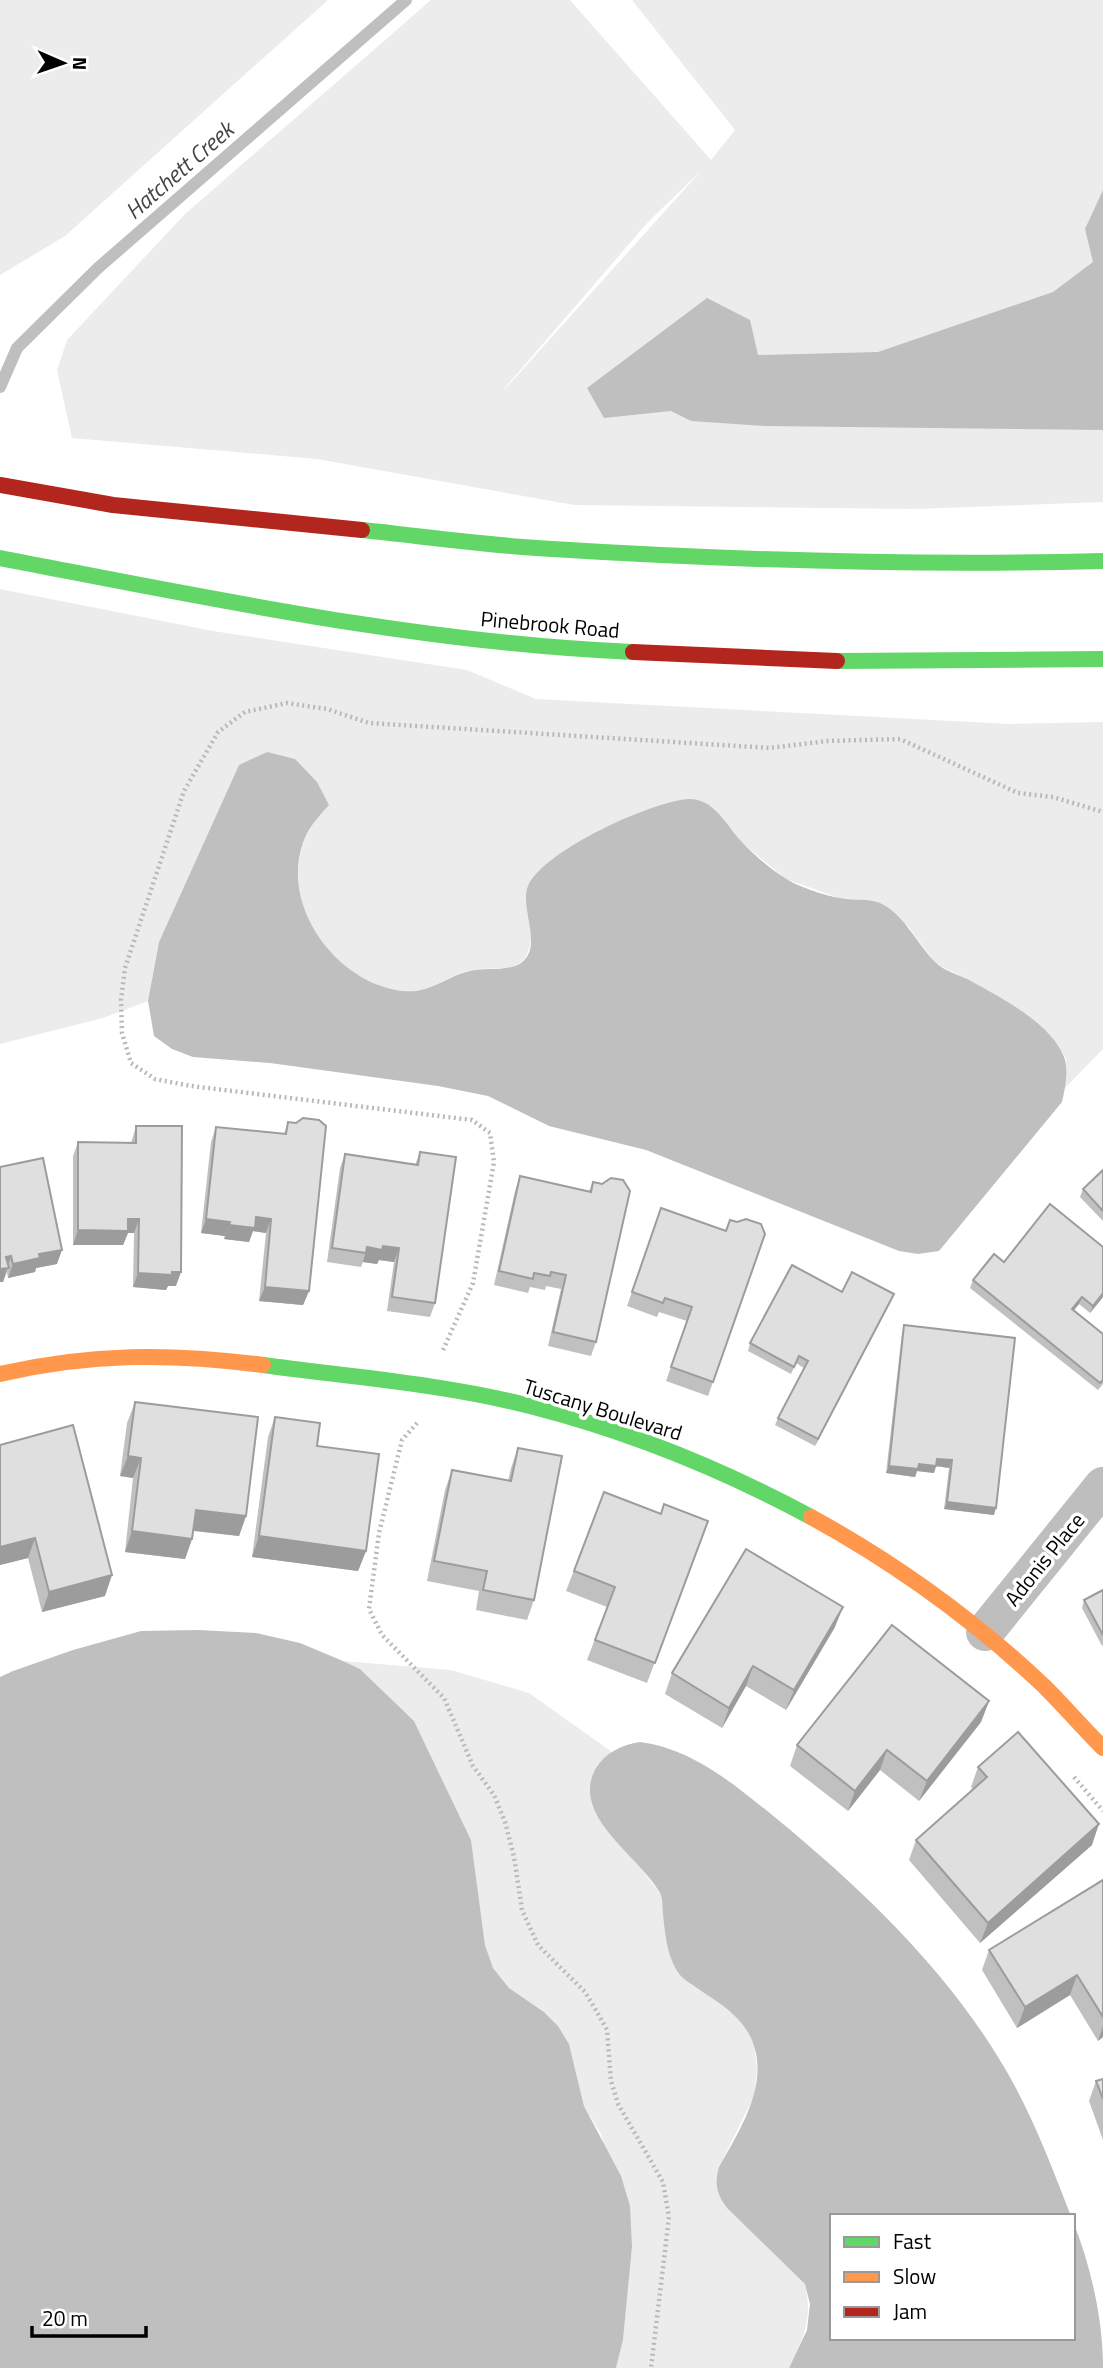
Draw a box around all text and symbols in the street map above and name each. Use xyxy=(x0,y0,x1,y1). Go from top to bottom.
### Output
north arrow xyxy=(28,28,98,98)
text: N xyxy=(66,57,95,71)
water label: Hatchett Creek xyxy=(117,111,243,227)
street label: Pinebrook Road xyxy=(479,602,621,646)
street label: Tuscany Boulevard xyxy=(520,1370,686,1448)
street label: Adonis Place xyxy=(996,1505,1092,1613)
legend xyxy=(830,2214,1075,2340)
text: Fast xyxy=(893,2225,932,2257)
text: Slow xyxy=(893,2260,936,2292)
scale bar xyxy=(32,2294,145,2338)
text: Jam xyxy=(893,2295,927,2327)
text: 20 m xyxy=(42,2302,88,2334)

